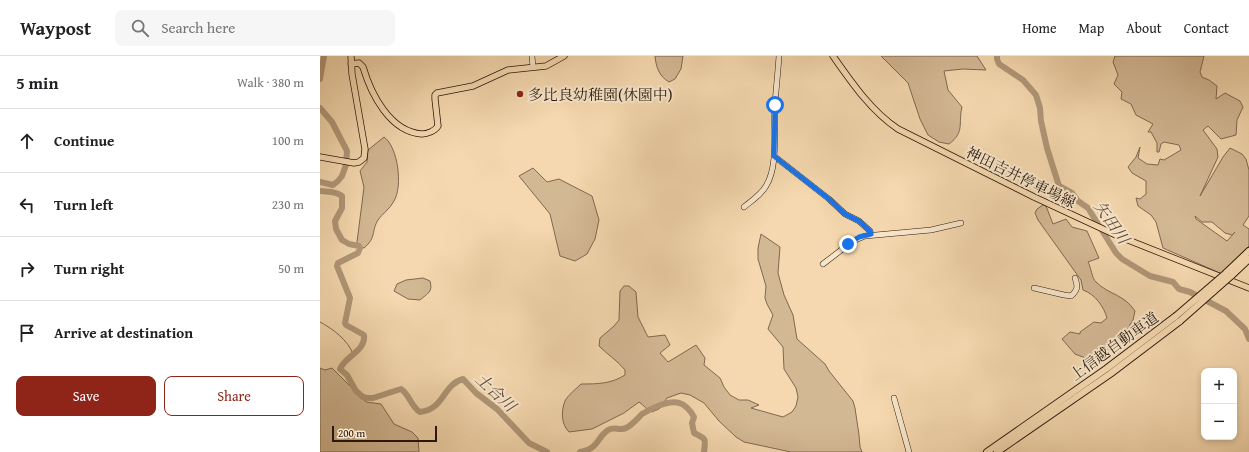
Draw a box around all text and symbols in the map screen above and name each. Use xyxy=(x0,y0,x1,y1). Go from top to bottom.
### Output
search box xyxy=(115,10,395,46)
text: Waypost xyxy=(20,14,91,42)
icon: search xyxy=(129,17,151,39)
text: Search here xyxy=(161,17,235,38)
text: Home xyxy=(1022,18,1057,38)
text: Map xyxy=(1079,18,1104,38)
text: About xyxy=(1126,18,1162,38)
text: Contact xyxy=(1184,18,1229,38)
text: 5 min xyxy=(16,70,58,95)
text: Walk · 380 m xyxy=(237,73,304,92)
place label: 多比良幼稚園(休園中) xyxy=(528,84,673,105)
marker: 多比良幼稚園(休園中) xyxy=(515,89,525,99)
route start xyxy=(766,96,784,114)
icon: ahead xyxy=(16,130,38,152)
text: Continue xyxy=(54,130,115,151)
text: 100 m xyxy=(272,131,304,150)
street label: 神田吉井停車場線 xyxy=(962,141,1080,213)
icon: left xyxy=(16,194,38,216)
text: Turn left xyxy=(54,194,113,215)
text: 230 m xyxy=(272,195,304,214)
water label: 矢田川 xyxy=(1088,195,1137,250)
route end xyxy=(839,235,857,253)
icon: right xyxy=(16,258,38,280)
text: Turn right xyxy=(54,258,125,279)
text: 50 m xyxy=(278,259,304,278)
street label: 上信越自動車道 xyxy=(1065,307,1163,385)
icon: arrive xyxy=(16,322,38,344)
text: Arrive at destination xyxy=(54,322,193,343)
water label: 土合川 xyxy=(470,367,523,419)
map controls xyxy=(1201,368,1237,440)
button: + xyxy=(1201,368,1237,404)
button: Save xyxy=(16,376,156,416)
button: Share xyxy=(164,376,304,416)
button: − xyxy=(1201,404,1237,440)
scale bar xyxy=(332,424,437,443)
text: 200 m xyxy=(338,425,365,441)

